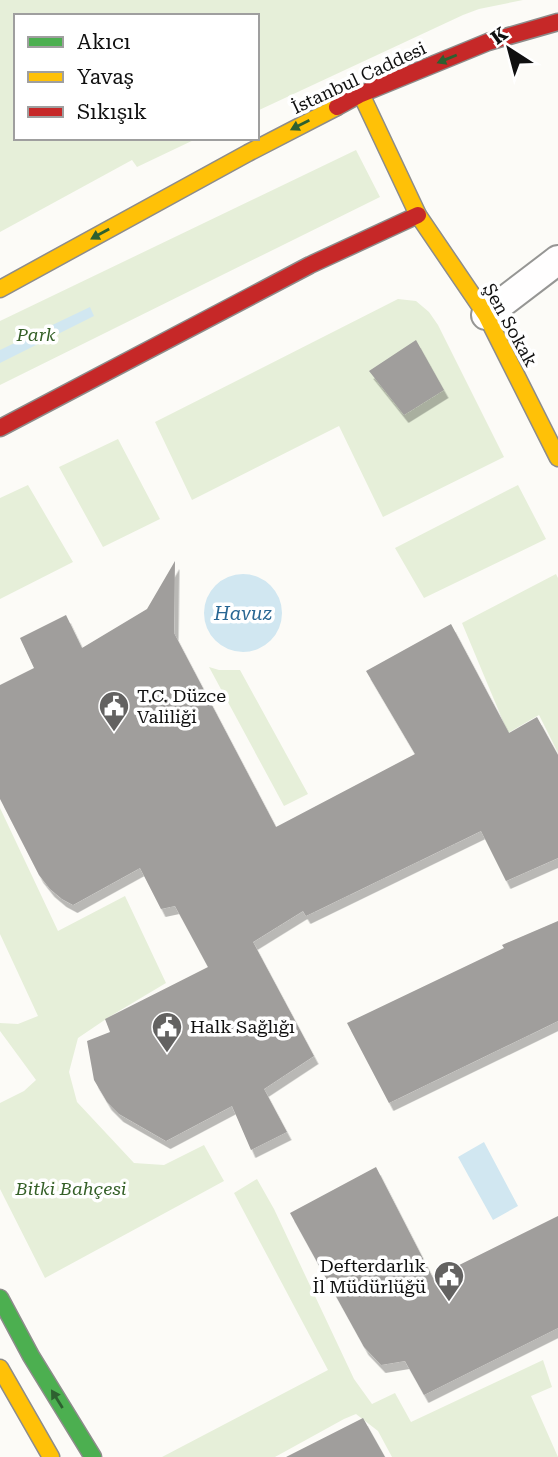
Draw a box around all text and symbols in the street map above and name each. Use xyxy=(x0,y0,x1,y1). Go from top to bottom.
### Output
legend xyxy=(14,14,259,140)
north arrow xyxy=(474,14,544,84)
text: K xyxy=(486,22,512,49)
text: Akıcı xyxy=(77,30,131,54)
street label: İstanbul Caddesi xyxy=(288,37,429,118)
one-way arrow xyxy=(436,54,457,65)
text: Yavaş xyxy=(77,65,134,89)
text: Sıkışık xyxy=(77,100,147,124)
one-way arrow xyxy=(290,120,310,131)
one-way arrow xyxy=(90,228,110,239)
street label: Şen Sokak xyxy=(479,279,542,370)
park label: Park xyxy=(15,324,56,345)
water label: Havuz xyxy=(213,602,273,625)
place label: T.C. Düzce Valiliği xyxy=(137,685,226,727)
public building icon: T.C. Düzce Valiliği xyxy=(97,689,131,733)
public building icon: Halk Sağlığı xyxy=(150,1010,184,1054)
place label: Halk Sağlığı xyxy=(190,1016,295,1037)
park label: Bitki Bahçesi xyxy=(14,1178,127,1199)
place label: Defterdarlık İl Müdürlüğü xyxy=(312,1255,426,1297)
public building icon: Defterdarlık İl Müdürlüğü xyxy=(432,1259,466,1303)
one-way arrow xyxy=(51,1389,64,1408)

